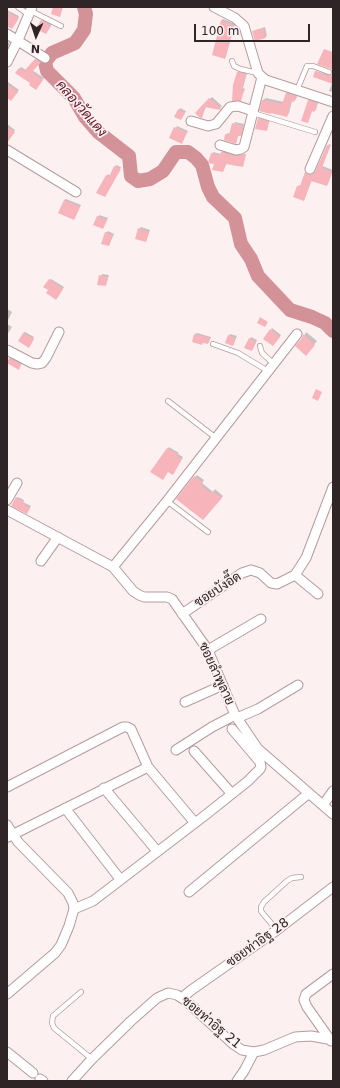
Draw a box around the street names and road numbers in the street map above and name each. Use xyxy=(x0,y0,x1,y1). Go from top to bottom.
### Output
street label: ซอยบังอี๊ด xyxy=(192,569,244,611)
street label: ซอยลำพูลาย xyxy=(195,640,237,708)
street label: ซอยท่าอิฐ 28 xyxy=(224,915,292,971)
street label: ซอยท่าอิฐ 21 xyxy=(178,993,244,1053)

